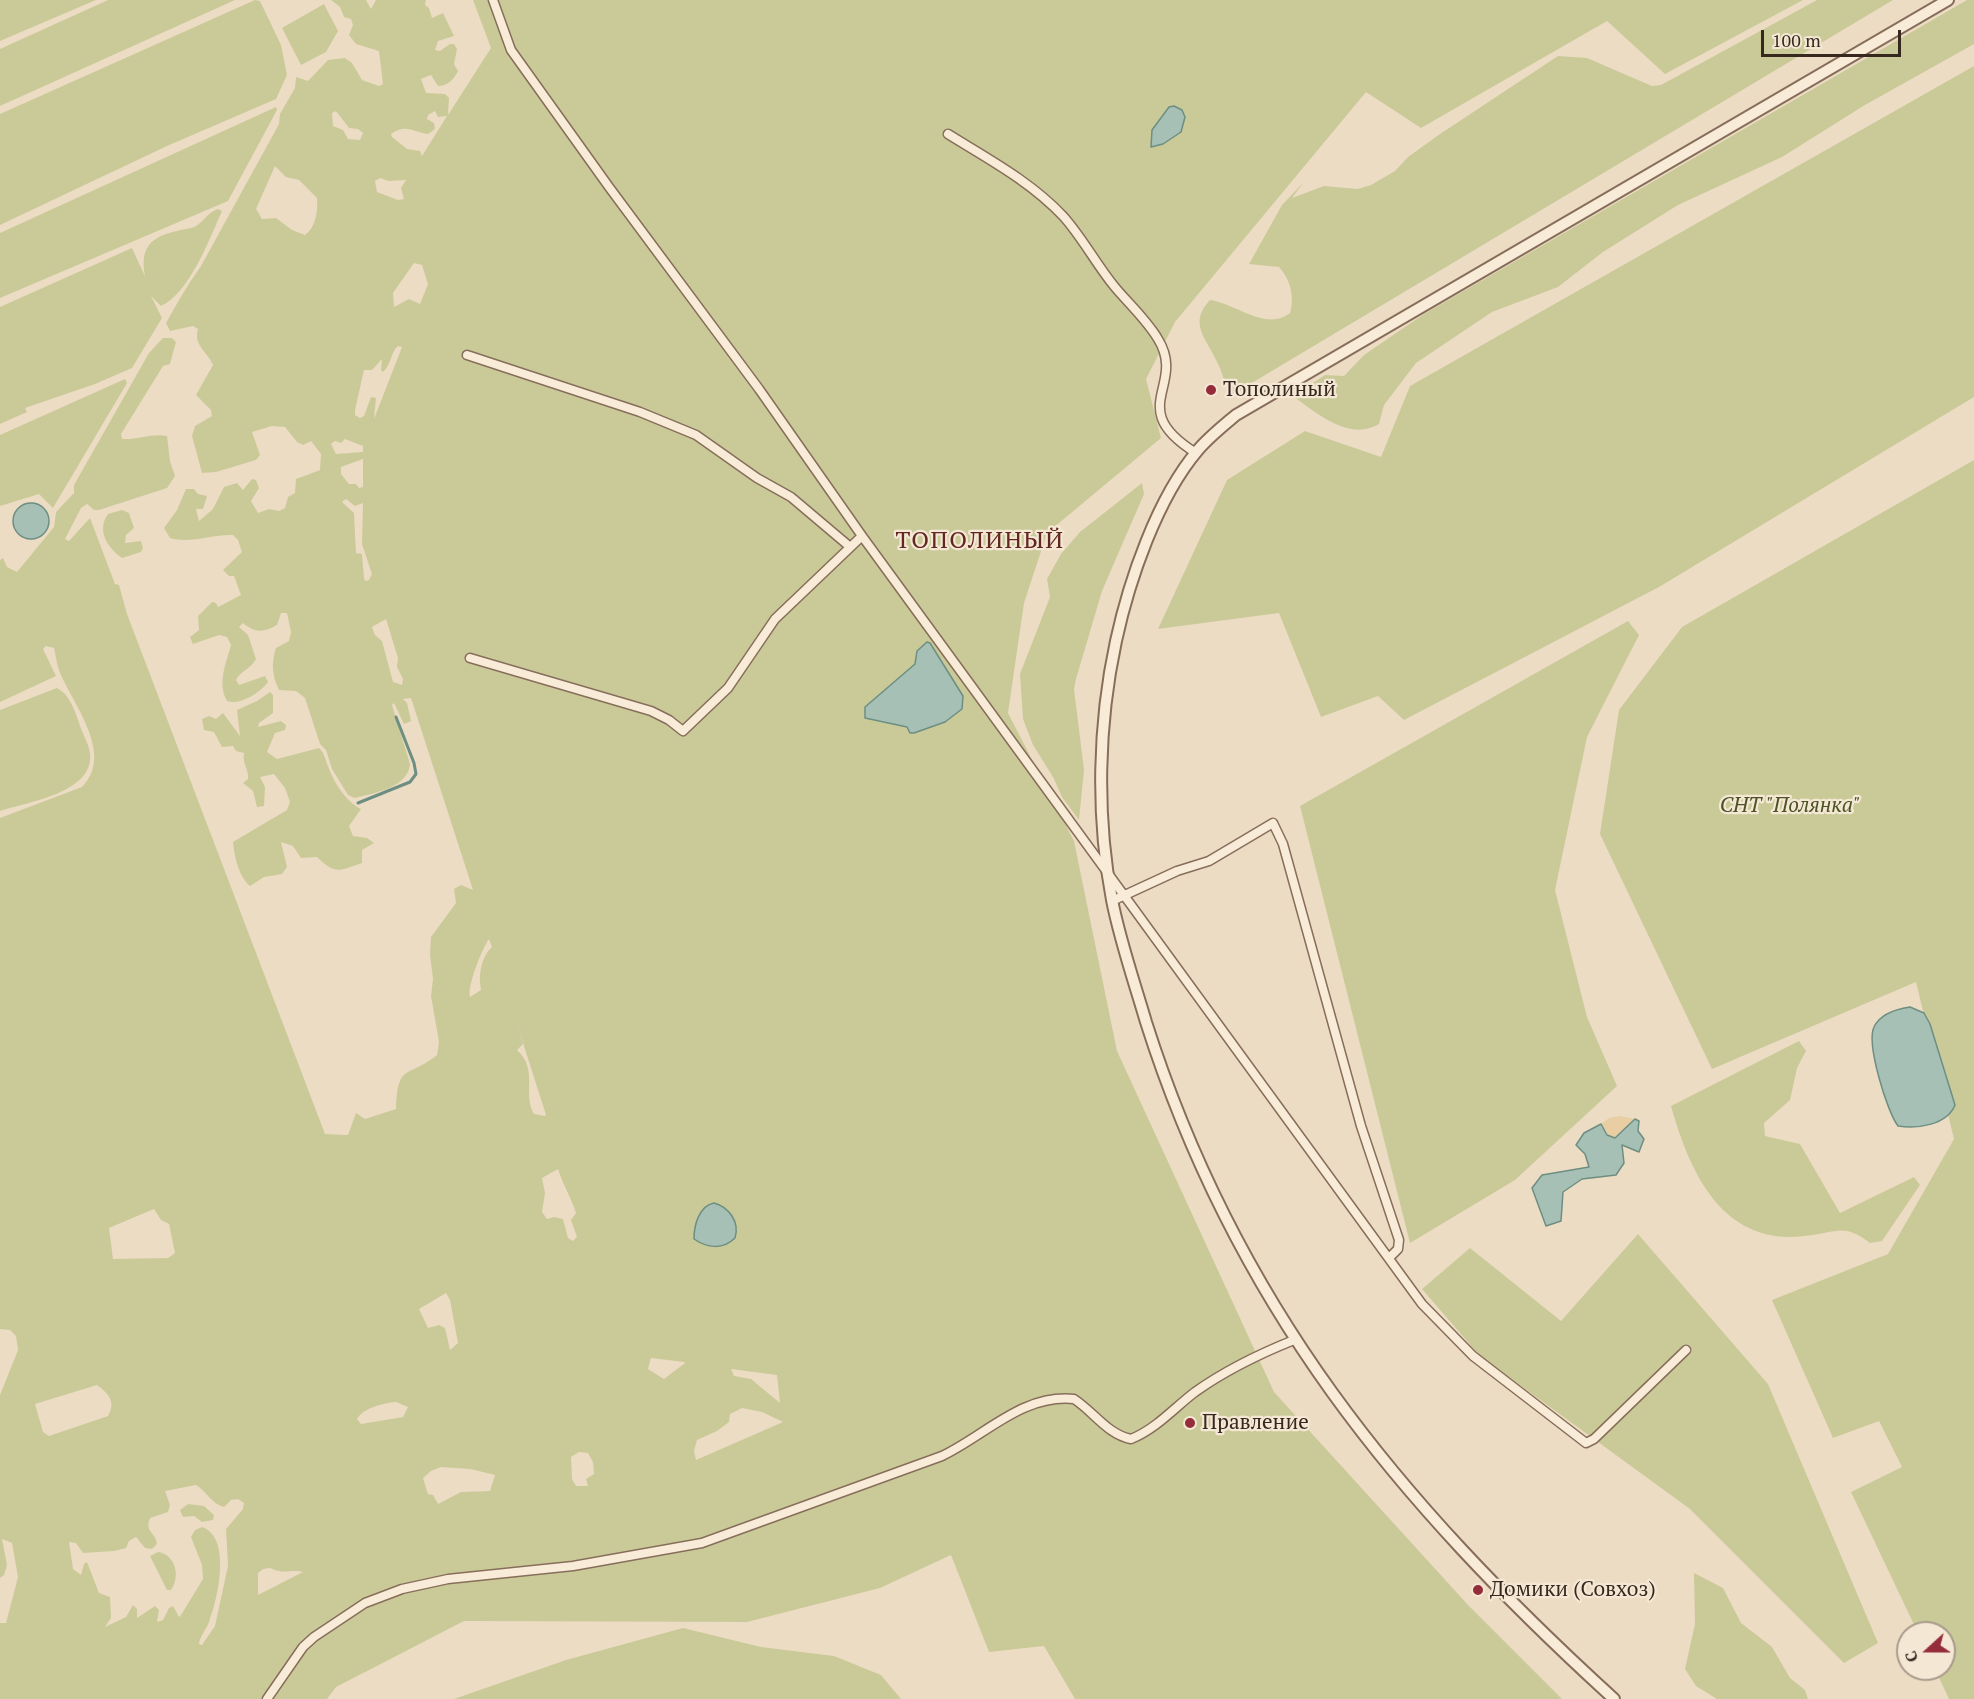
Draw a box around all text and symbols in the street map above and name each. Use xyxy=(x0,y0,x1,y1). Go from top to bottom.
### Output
scale bar xyxy=(1764,18,1904,56)
text: 100 m xyxy=(1772,28,1821,52)
place label: Тополиный xyxy=(1223,377,1336,403)
marker: Тополиный xyxy=(1204,383,1218,397)
district label: ТОПОЛИНЫЙ xyxy=(896,527,1064,555)
park label: СНТ "Полянка" xyxy=(1720,793,1860,819)
place label: Правление xyxy=(1202,1410,1309,1436)
marker: Правление xyxy=(1183,1416,1197,1430)
place label: Домики (Совхоз) xyxy=(1490,1577,1656,1603)
marker: Домики (Совхоз) xyxy=(1471,1583,1485,1597)
north arrow xyxy=(1896,1621,1956,1681)
text: С xyxy=(1899,1648,1923,1666)

